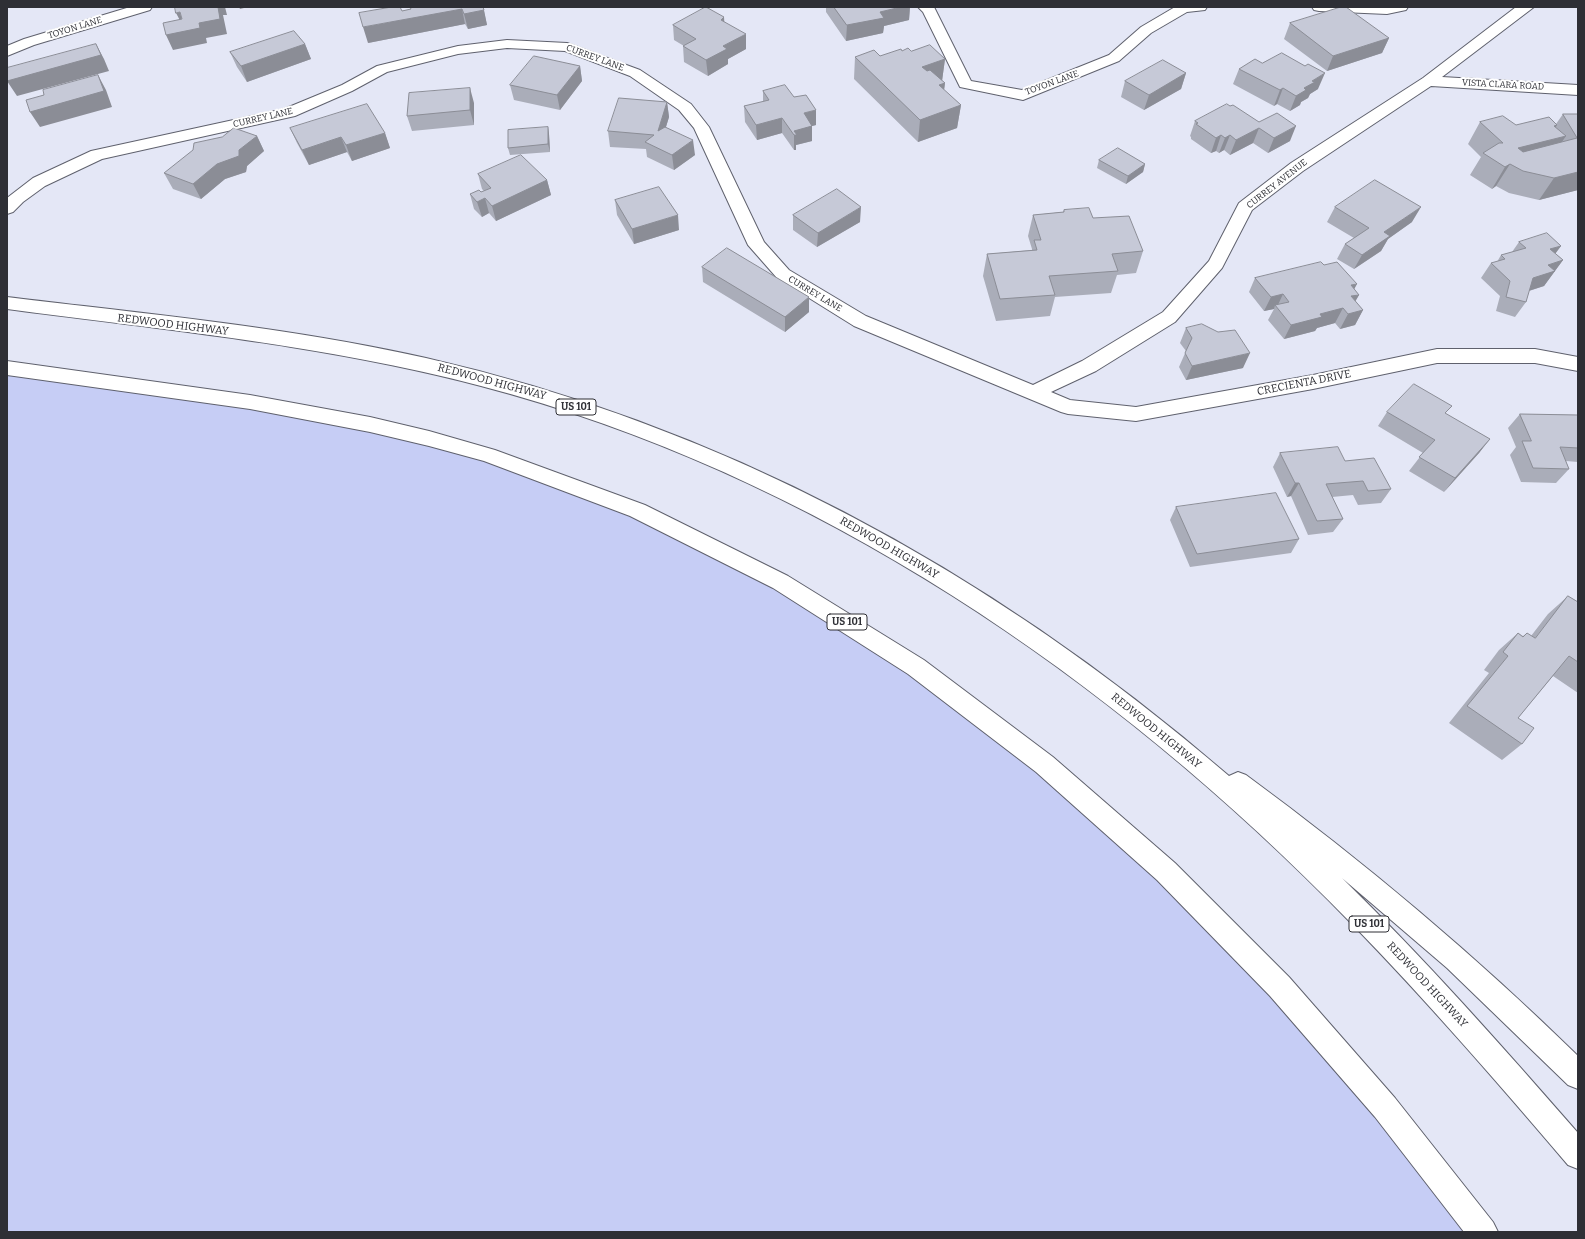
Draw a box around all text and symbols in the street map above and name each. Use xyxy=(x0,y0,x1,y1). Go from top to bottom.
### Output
street label: TOYON LANE xyxy=(47,15,103,41)
street label: CURREY LANE xyxy=(565,42,625,74)
street label: TOYON LANE xyxy=(1024,68,1080,98)
street label: VISTA CLARA ROAD xyxy=(1462,77,1544,93)
street label: CURREY LANE xyxy=(232,106,294,130)
street label: CURREY AVENUE xyxy=(1245,157,1309,211)
street label: CURREY LANE xyxy=(786,274,844,314)
street label: REDWOOD HIGHWAY xyxy=(117,312,229,338)
street label: REDWOOD HIGHWAY xyxy=(436,361,548,403)
street label: CRECIENTA DRIVE xyxy=(1256,367,1352,399)
road number: US 101 xyxy=(556,399,596,415)
street label: REDWOOD HIGHWAY xyxy=(837,514,941,582)
road number: US 101 xyxy=(827,614,867,630)
street label: REDWOOD HIGHWAY xyxy=(1108,691,1204,771)
road number: US 101 xyxy=(1349,916,1389,932)
street label: REDWOOD HIGHWAY xyxy=(1384,940,1470,1030)

